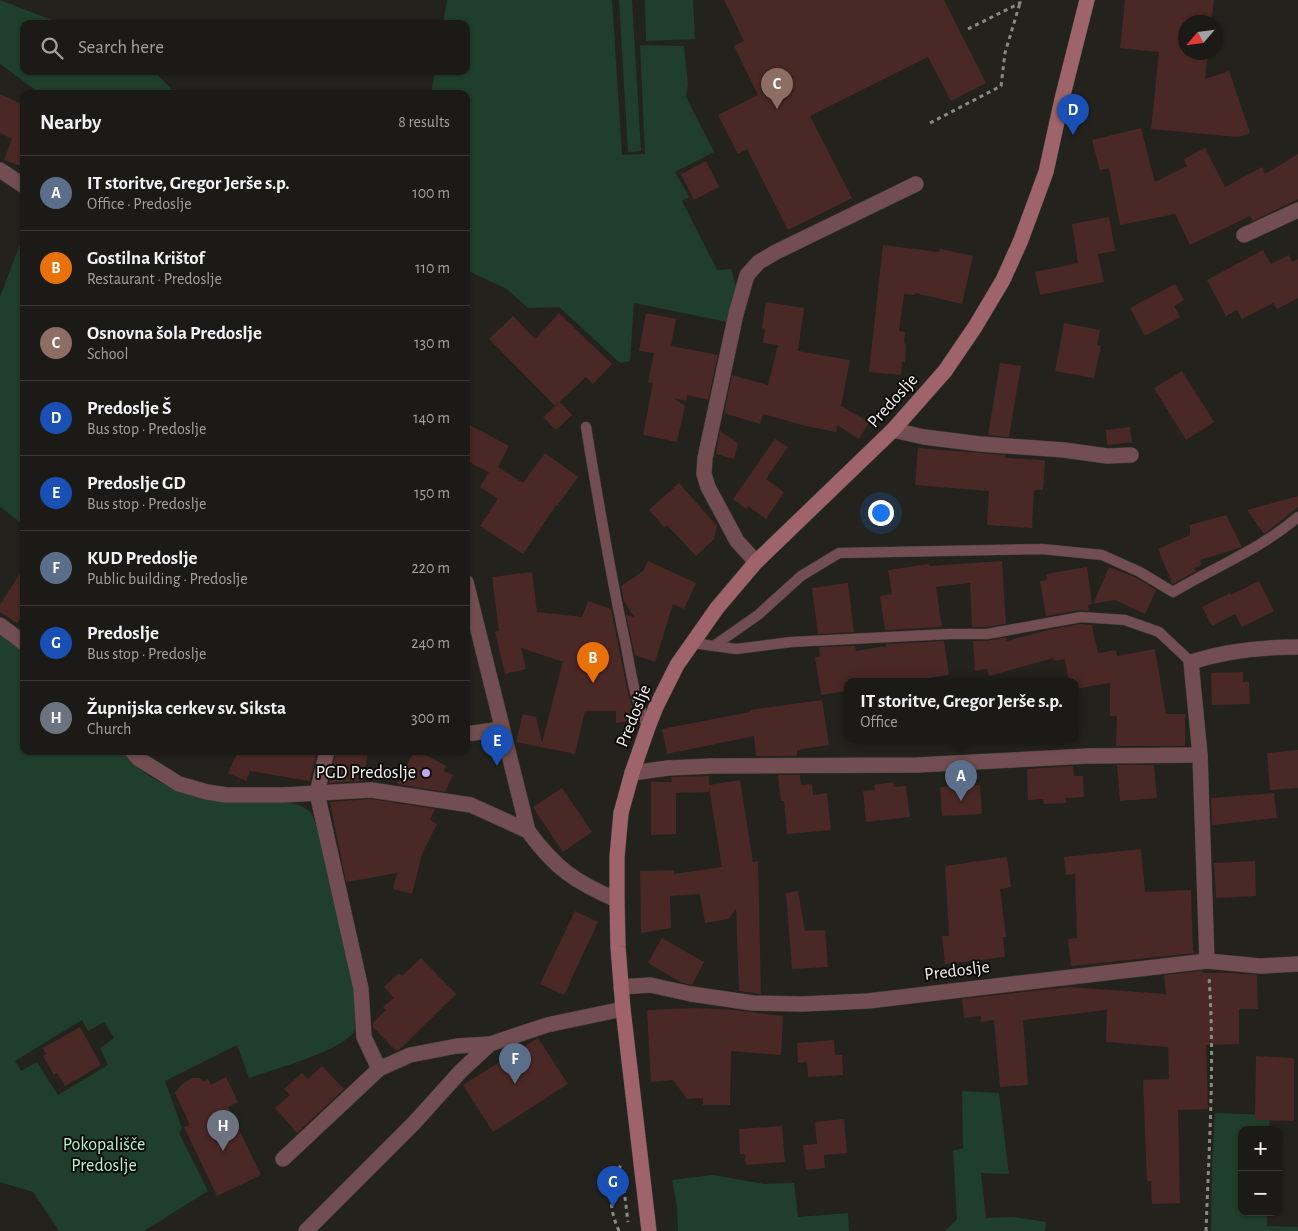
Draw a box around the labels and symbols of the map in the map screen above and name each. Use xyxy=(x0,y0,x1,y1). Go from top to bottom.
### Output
north arrow xyxy=(1178,15,1223,60)
pin: C xyxy=(761,68,793,109)
pin: D xyxy=(1057,94,1089,135)
street label: Predoslje xyxy=(864,371,922,431)
your location xyxy=(868,500,894,526)
pin: B xyxy=(577,642,609,683)
street label: Predoslje xyxy=(613,682,655,750)
pin: E xyxy=(481,725,513,766)
pin: A xyxy=(945,760,977,801)
place label: PGD Predoslje xyxy=(316,764,416,782)
marker: PGD Predoslje xyxy=(420,767,432,779)
street label: Predoslje xyxy=(923,958,991,984)
pin: F xyxy=(499,1043,531,1084)
pin: H xyxy=(207,1110,239,1151)
park label: Pokopališče Predoslje xyxy=(63,1136,145,1175)
pin: G xyxy=(597,1166,629,1207)

